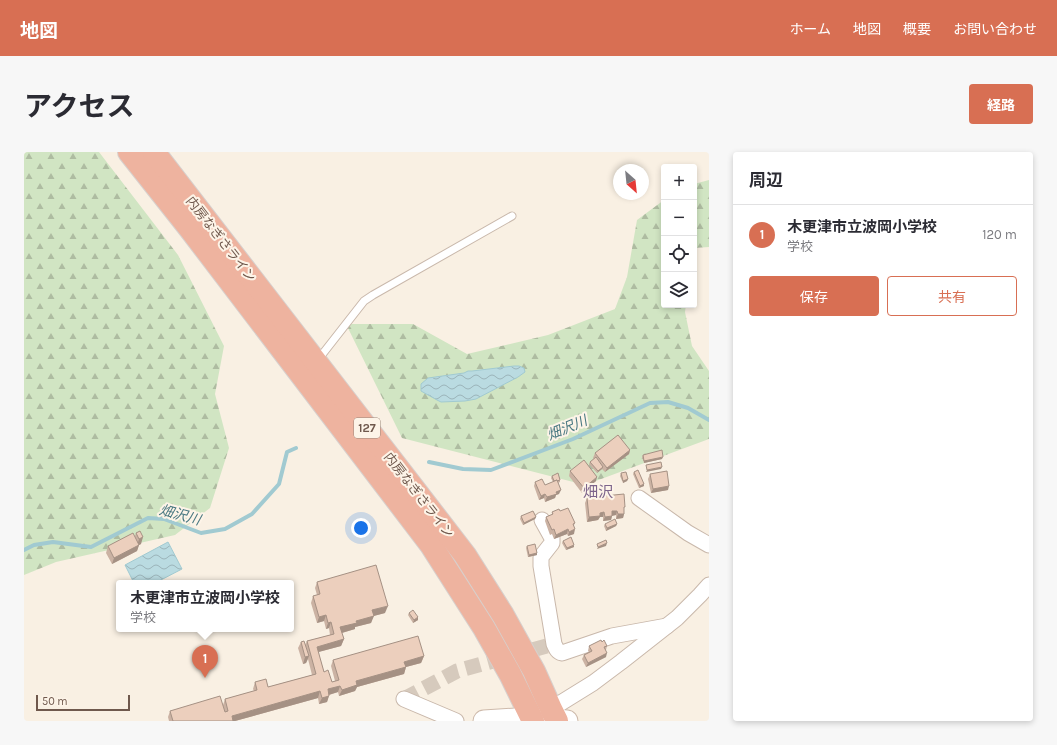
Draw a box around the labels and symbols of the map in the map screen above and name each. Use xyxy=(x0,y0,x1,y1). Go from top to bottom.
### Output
north arrow xyxy=(613,164,649,200)
street label: 内房なぎさライン xyxy=(183,193,259,285)
water label: 畑沢川 xyxy=(544,411,591,444)
road number: 127 xyxy=(354,418,380,438)
street label: 内房なぎさライン xyxy=(381,449,457,541)
district label: 畑沢 xyxy=(583,483,613,501)
water label: 畑沢川 xyxy=(158,501,204,529)
your location xyxy=(351,518,371,538)
pin: 1 xyxy=(192,645,218,678)
scale bar xyxy=(36,693,130,712)

